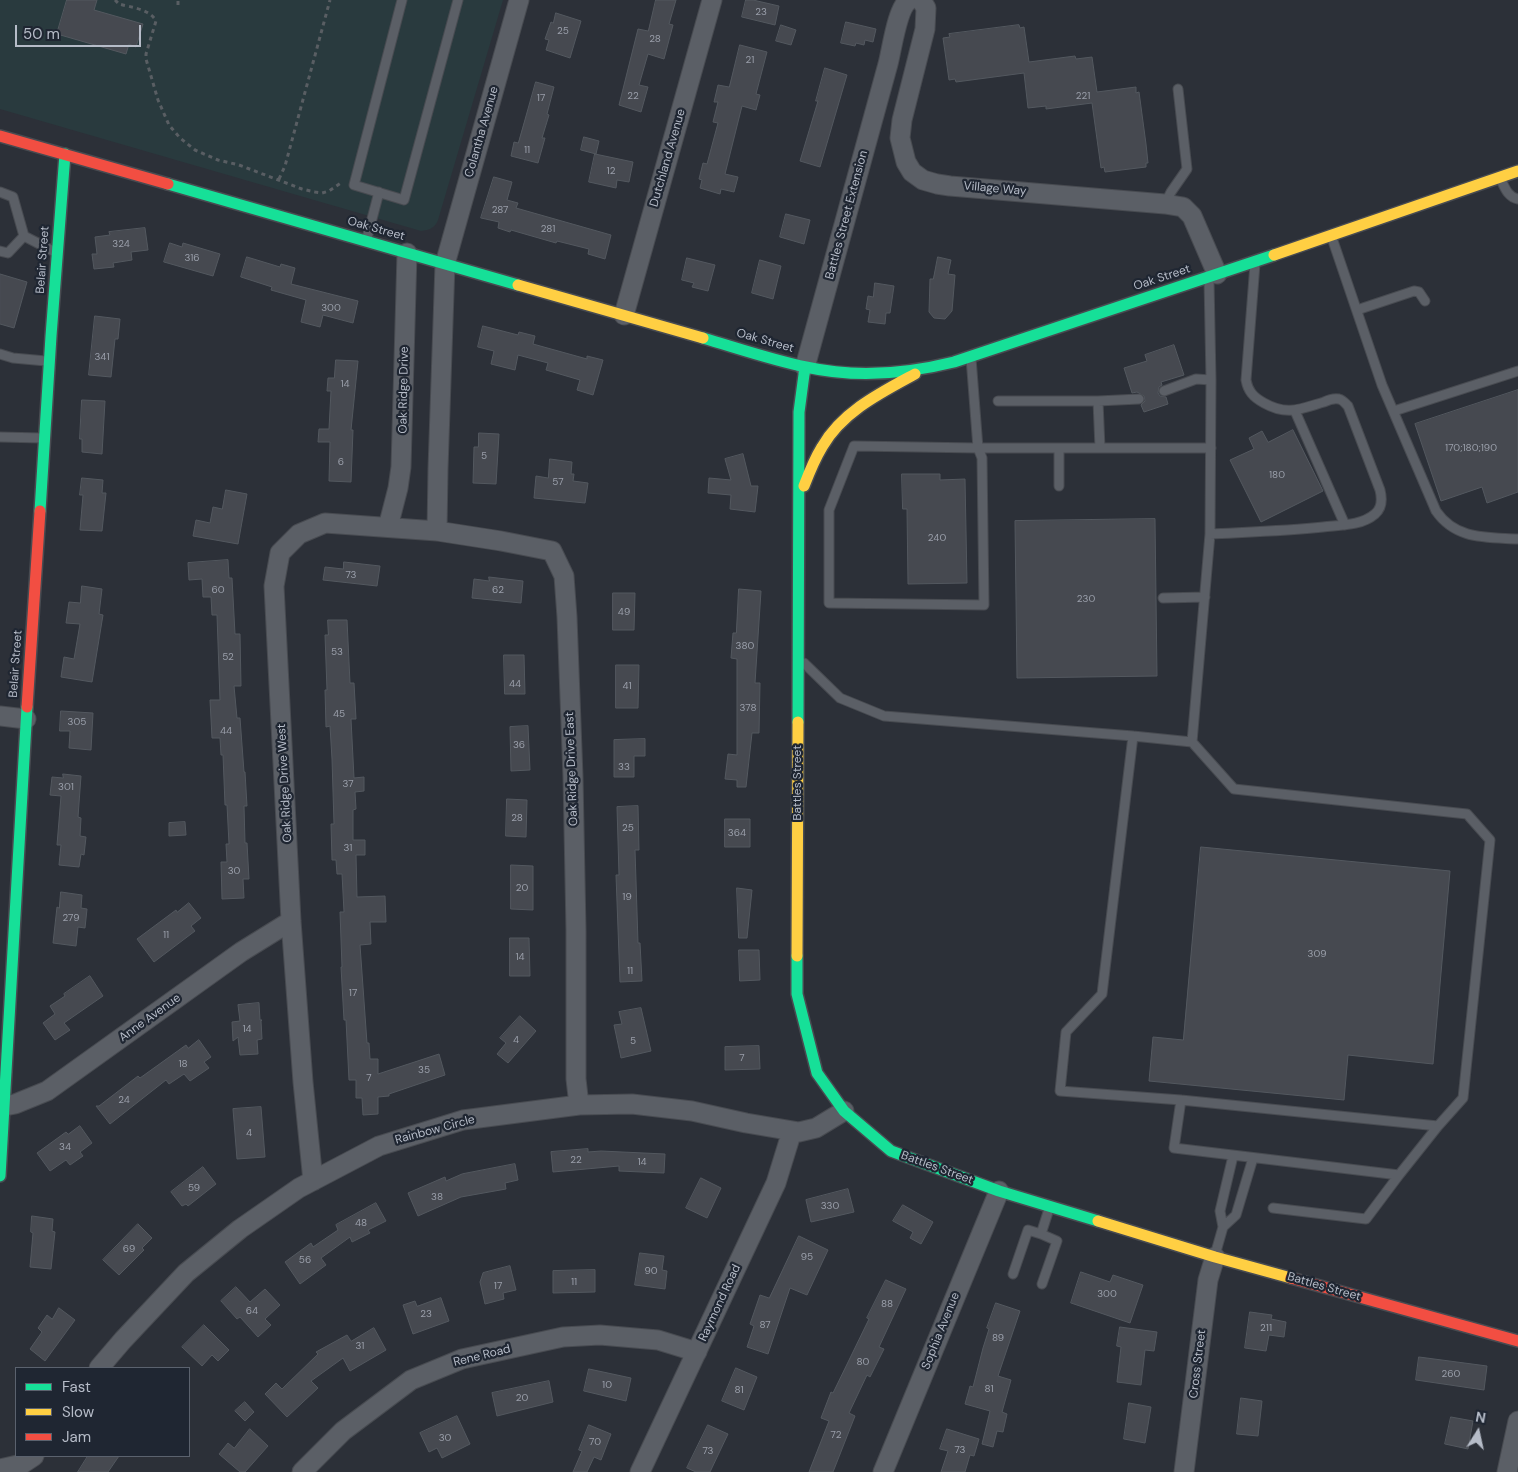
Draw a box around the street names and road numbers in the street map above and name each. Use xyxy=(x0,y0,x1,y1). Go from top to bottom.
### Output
street label: Colantha Avenue xyxy=(462,85,502,179)
street label: Dutchland Avenue xyxy=(647,107,689,209)
street label: Battles Street Extension xyxy=(823,149,871,281)
street label: Village Way xyxy=(963,179,1027,199)
street label: Oak Street xyxy=(346,214,406,244)
street label: Belair Street xyxy=(33,226,53,294)
street label: Oak Street xyxy=(1132,262,1192,294)
street label: Oak Street xyxy=(735,326,795,356)
street label: Oak Ridge Drive xyxy=(396,346,412,434)
street label: Belair Street xyxy=(6,630,26,698)
street label: Oak Ridge Drive East xyxy=(563,712,581,826)
street label: Oak Ridge Drive West xyxy=(275,723,295,843)
street label: Battles Street xyxy=(791,745,805,821)
street label: Anne Avenue xyxy=(116,991,184,1045)
street label: Rainbow Circle xyxy=(394,1112,476,1148)
street label: Battles Street xyxy=(899,1148,975,1188)
street label: Raymond Road xyxy=(696,1262,744,1344)
street label: Battles Street xyxy=(1286,1270,1362,1304)
street label: Sophia Avenue xyxy=(919,1290,963,1372)
street label: Cross Street xyxy=(1187,1329,1209,1399)
street label: Rene Road xyxy=(452,1342,512,1370)

